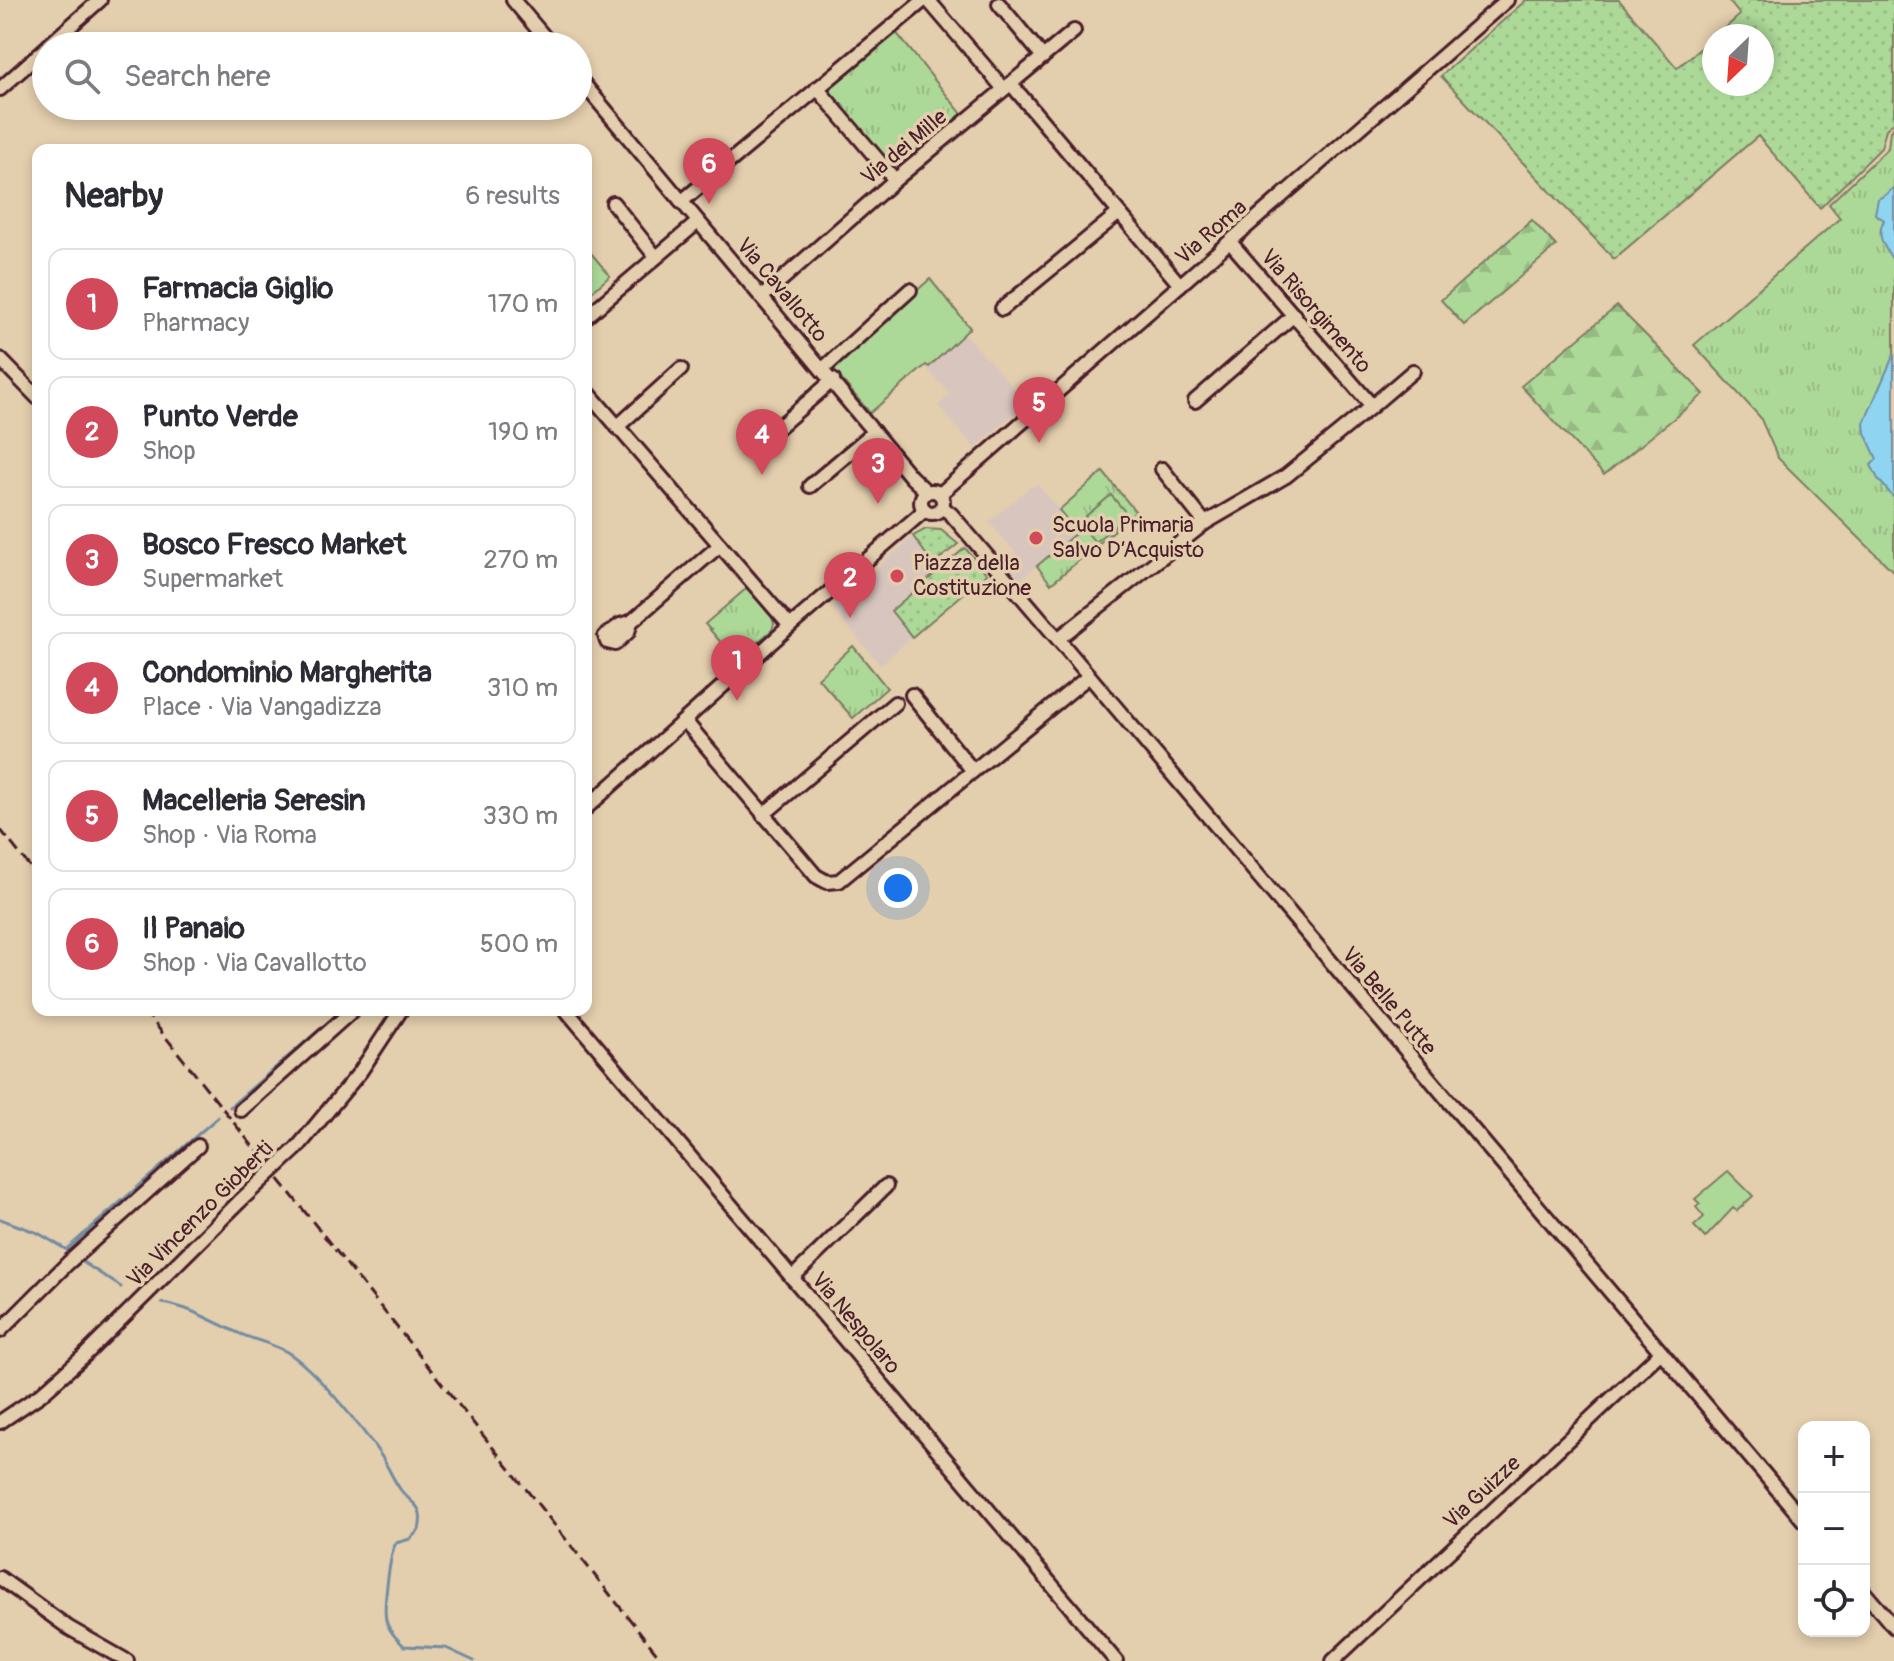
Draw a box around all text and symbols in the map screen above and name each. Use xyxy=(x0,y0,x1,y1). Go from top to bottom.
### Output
north arrow xyxy=(1702,24,1774,96)
search box xyxy=(32,32,592,120)
icon: search xyxy=(60,54,104,98)
text: Search here xyxy=(124,58,271,95)
street label: Via dei Mille xyxy=(855,103,953,191)
pin: 6 xyxy=(683,138,735,204)
text: Nearby xyxy=(64,175,163,218)
text: 6 results xyxy=(465,180,560,212)
street label: Via Roma xyxy=(1169,193,1253,271)
street label: Via Cavallotto xyxy=(730,232,834,348)
street label: Via Risorgimento xyxy=(1254,243,1378,379)
text: Farmacia Giglio xyxy=(142,270,333,307)
text: 1 xyxy=(87,288,97,320)
text: 170 m xyxy=(488,288,558,320)
text: Pharmacy xyxy=(142,307,249,339)
pin: 5 xyxy=(1013,377,1065,443)
text: Punto Verde xyxy=(142,398,298,435)
pin: 4 xyxy=(736,409,788,475)
text: 2 xyxy=(85,416,99,448)
text: 190 m xyxy=(488,416,558,448)
text: Shop xyxy=(142,435,196,467)
pin: 3 xyxy=(852,438,904,504)
place label: Scuola Primaria Salvo D’Acquisto xyxy=(1052,511,1204,564)
text: Bosco Fresco Market xyxy=(142,526,406,563)
marker: Scuola Primaria Salvo D’Acquisto xyxy=(1027,529,1045,547)
text: 3 xyxy=(85,544,99,576)
text: 270 m xyxy=(483,544,558,576)
place label: Piazza della Costituzione xyxy=(913,549,1031,602)
pin: 2 xyxy=(824,552,876,618)
text: Supermarket xyxy=(142,563,283,595)
marker: Piazza della Costituzione xyxy=(888,567,906,585)
pin: 1 xyxy=(711,635,763,701)
text: Condominio Margherita xyxy=(142,654,432,691)
text: 4 xyxy=(84,672,100,704)
text: 310 m xyxy=(487,672,558,704)
text: Place · Via Vangadizza xyxy=(142,691,382,723)
text: Macelleria Seresin xyxy=(142,782,366,819)
text: 5 xyxy=(85,800,99,832)
text: 330 m xyxy=(482,800,558,832)
text: Shop · Via Roma xyxy=(142,819,317,851)
your location xyxy=(878,868,918,908)
text: Il Panaio xyxy=(142,910,245,947)
text: 6 xyxy=(84,928,100,960)
text: 500 m xyxy=(480,928,558,960)
street label: Via Belle Putte xyxy=(1335,941,1443,1061)
text: Shop · Via Cavallotto xyxy=(142,947,367,979)
street label: Via Vincenzo Gioberti xyxy=(121,1135,279,1293)
street label: Via Nespolaro xyxy=(805,1266,907,1380)
map controls xyxy=(1798,1421,1870,1637)
button: + xyxy=(1798,1421,1870,1493)
street label: Via Guizze xyxy=(1438,1449,1527,1535)
button: − xyxy=(1798,1493,1870,1565)
button: locate xyxy=(1798,1565,1870,1637)

